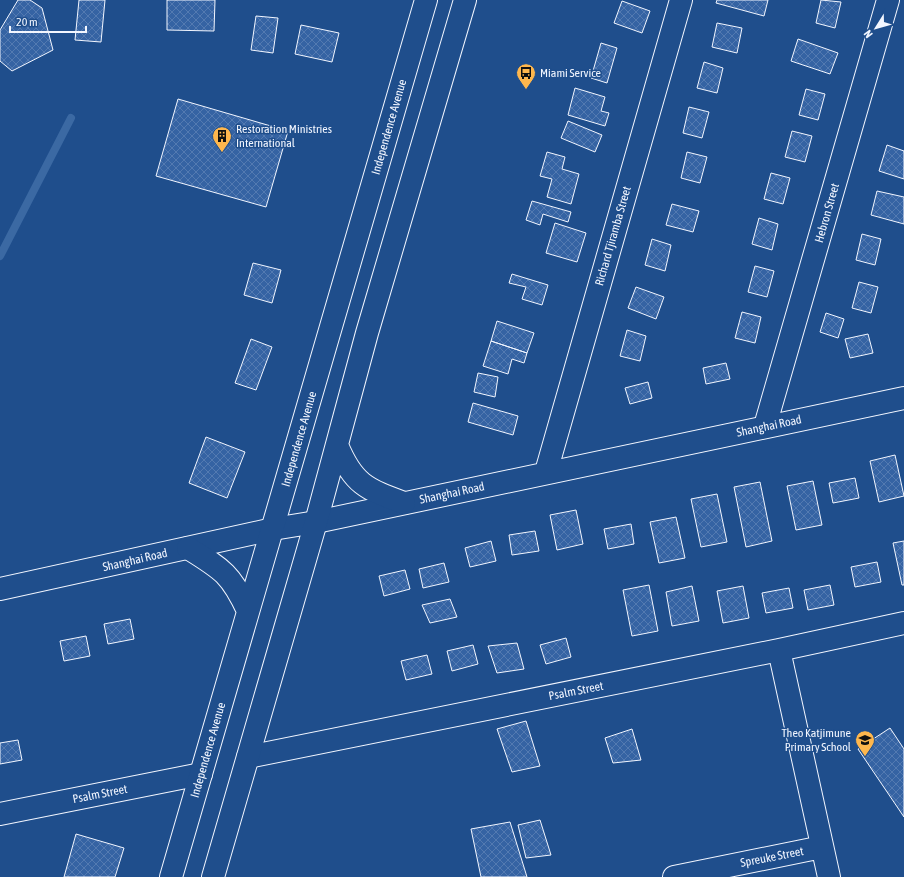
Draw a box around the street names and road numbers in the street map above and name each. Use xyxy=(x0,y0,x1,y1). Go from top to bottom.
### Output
street label: Independence Avenue xyxy=(369,78,409,176)
street label: Hebron Street xyxy=(812,181,842,244)
street label: Richard Tjiramba Street xyxy=(592,184,634,287)
street label: Independence Avenue xyxy=(279,390,319,488)
street label: Shanghai Road xyxy=(735,412,803,440)
street label: Shanghai Road xyxy=(418,479,486,507)
street label: Shanghai Road xyxy=(101,546,169,574)
street label: Psalm Street xyxy=(547,679,605,703)
street label: Independence Avenue xyxy=(188,701,228,799)
street label: Psalm Street xyxy=(71,782,129,806)
street label: Spreuke Street xyxy=(739,844,805,870)

